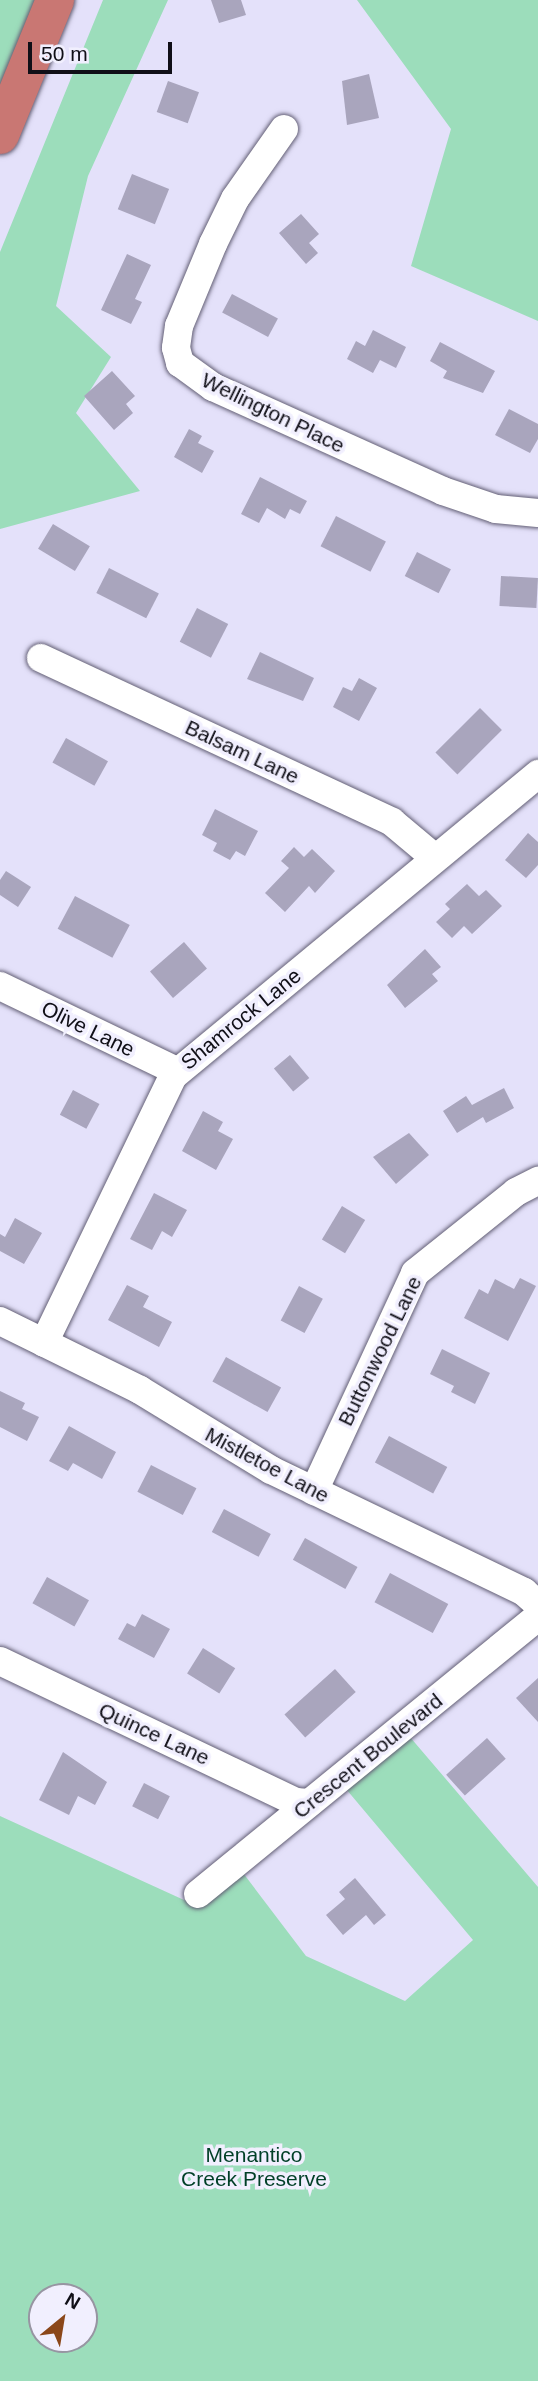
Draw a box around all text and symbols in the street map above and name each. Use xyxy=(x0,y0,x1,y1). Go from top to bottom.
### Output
scale bar xyxy=(32,28,175,72)
text: 50 m xyxy=(41,42,88,65)
street label: Wellington Place xyxy=(197,367,349,459)
street label: Balsam Lane xyxy=(181,715,303,789)
street label: Shamrock Lane xyxy=(176,963,306,1075)
street label: Olive Lane xyxy=(37,996,139,1062)
street label: Buttonwood Lane xyxy=(333,1272,427,1430)
street label: Mistletoe Lane xyxy=(201,1422,333,1508)
street label: Crescent Boulevard xyxy=(288,1688,448,1824)
street label: Quince Lane xyxy=(95,1697,213,1771)
park label: Menantico Creek Preserve xyxy=(181,2142,327,2192)
north arrow xyxy=(28,2283,98,2353)
text: N xyxy=(62,2289,84,2314)

